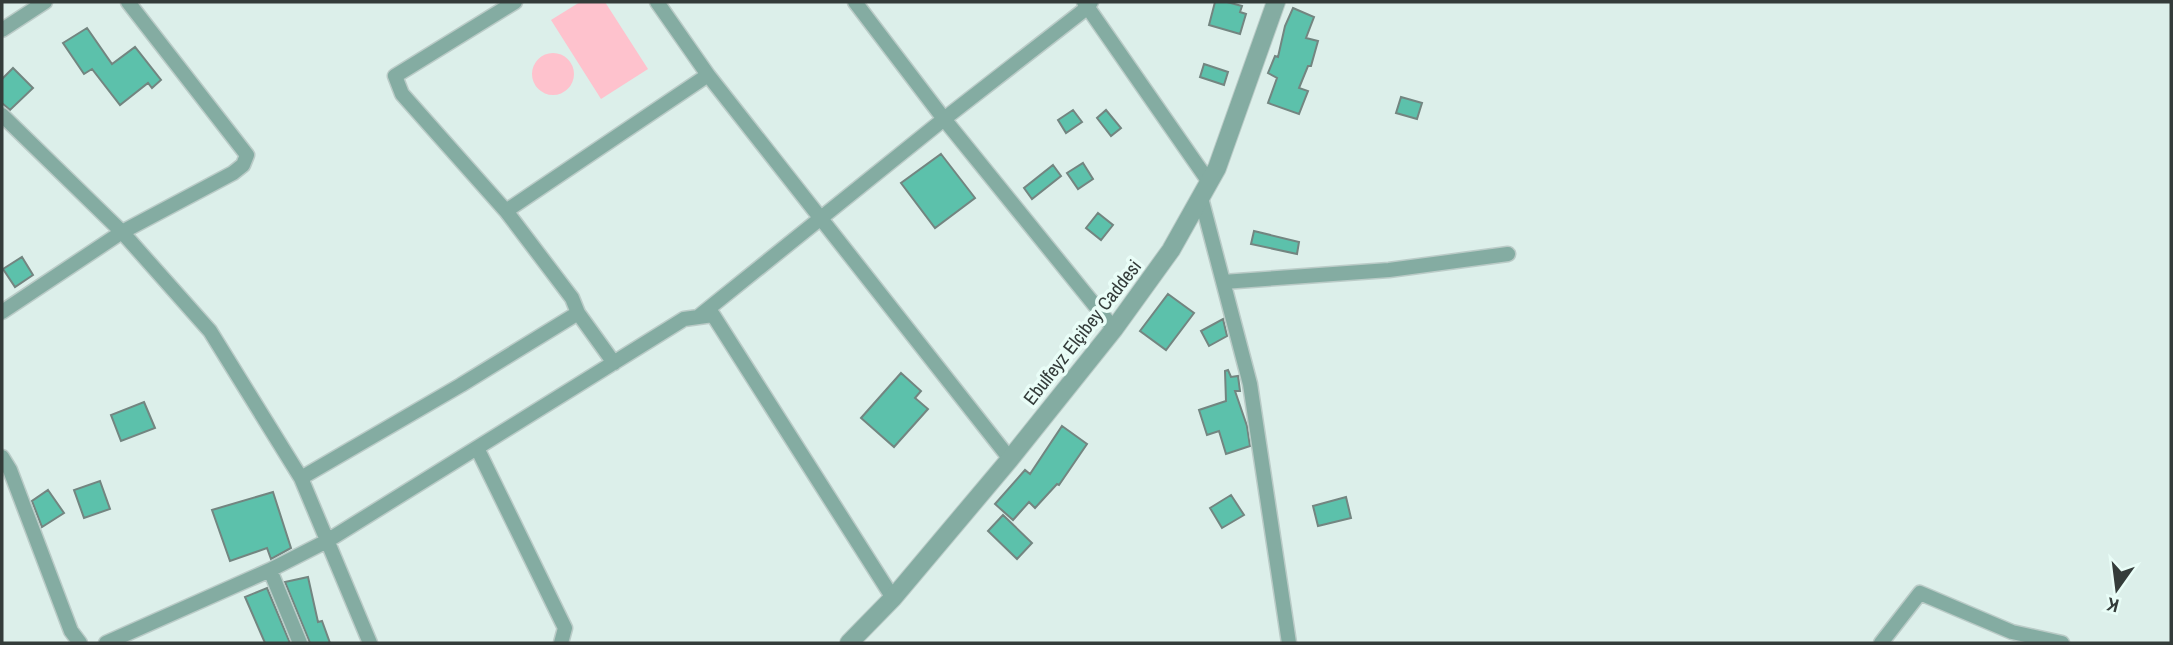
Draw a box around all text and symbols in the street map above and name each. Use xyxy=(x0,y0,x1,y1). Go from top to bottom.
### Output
street label: Ebulfeyz Elçibey Caddesi xyxy=(1017,254,1147,410)
north arrow xyxy=(2082,554,2152,624)
text: K xyxy=(2104,591,2121,619)

